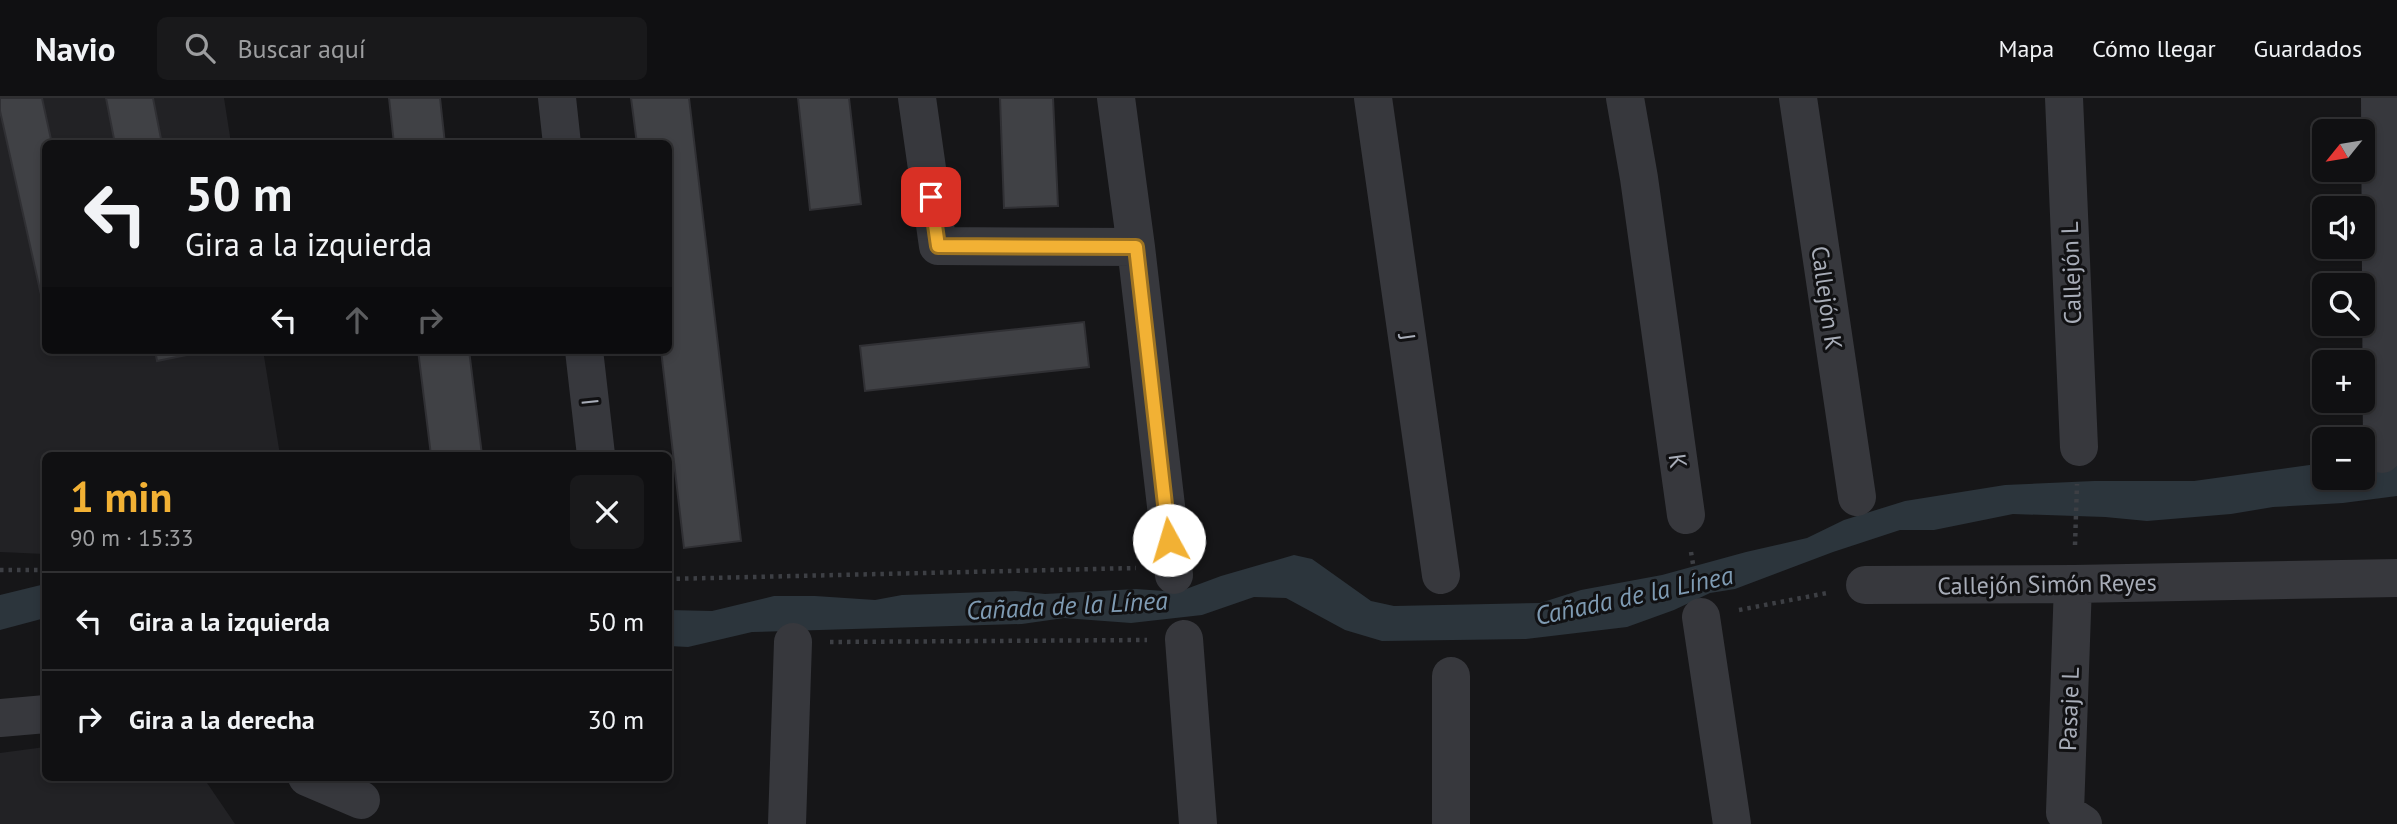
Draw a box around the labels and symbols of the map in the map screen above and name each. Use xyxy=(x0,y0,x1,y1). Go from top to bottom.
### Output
north arrow xyxy=(2312,119,2375,182)
pin xyxy=(901,167,961,227)
street label: Callejón L xyxy=(2054,221,2088,325)
street label: Callejón K xyxy=(1804,244,1850,352)
street label: J xyxy=(1391,330,1423,343)
street label: I xyxy=(574,397,606,407)
street label: K xyxy=(1662,452,1694,470)
position arrow xyxy=(1132,503,1206,577)
water label: Cañada de la Línea xyxy=(1532,558,1736,632)
street label: Callejón Simón Reyes xyxy=(1937,567,2157,601)
water label: Cañada de la Línea xyxy=(966,583,1169,627)
street label: Pasaje L xyxy=(2052,667,2086,751)

